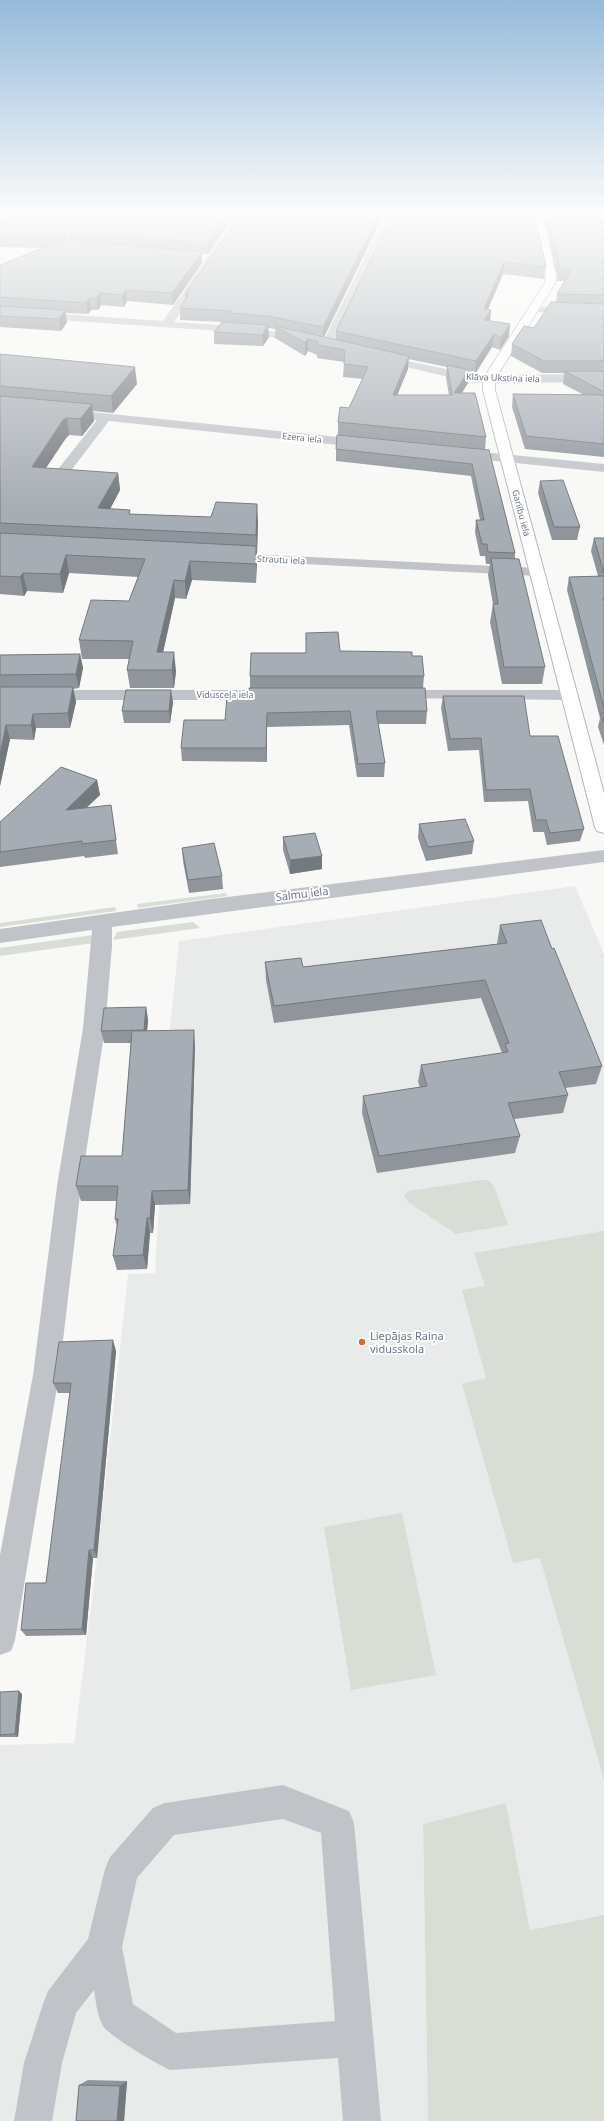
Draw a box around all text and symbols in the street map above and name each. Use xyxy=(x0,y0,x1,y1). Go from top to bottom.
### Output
street label: Klāva Ukstiņa iela xyxy=(466,370,540,385)
street label: Ezera iela xyxy=(281,429,323,446)
street label: Ganību iela xyxy=(509,488,534,538)
street label: Strautu iela xyxy=(257,552,305,567)
street label: Vidusceļa iela xyxy=(196,688,254,701)
street label: Salmu iela xyxy=(275,883,329,904)
place label: Liepājas Raiņa vidusskola xyxy=(370,1328,444,1356)
marker: Liepājas Raiņa vidusskola xyxy=(357,1337,367,1347)

